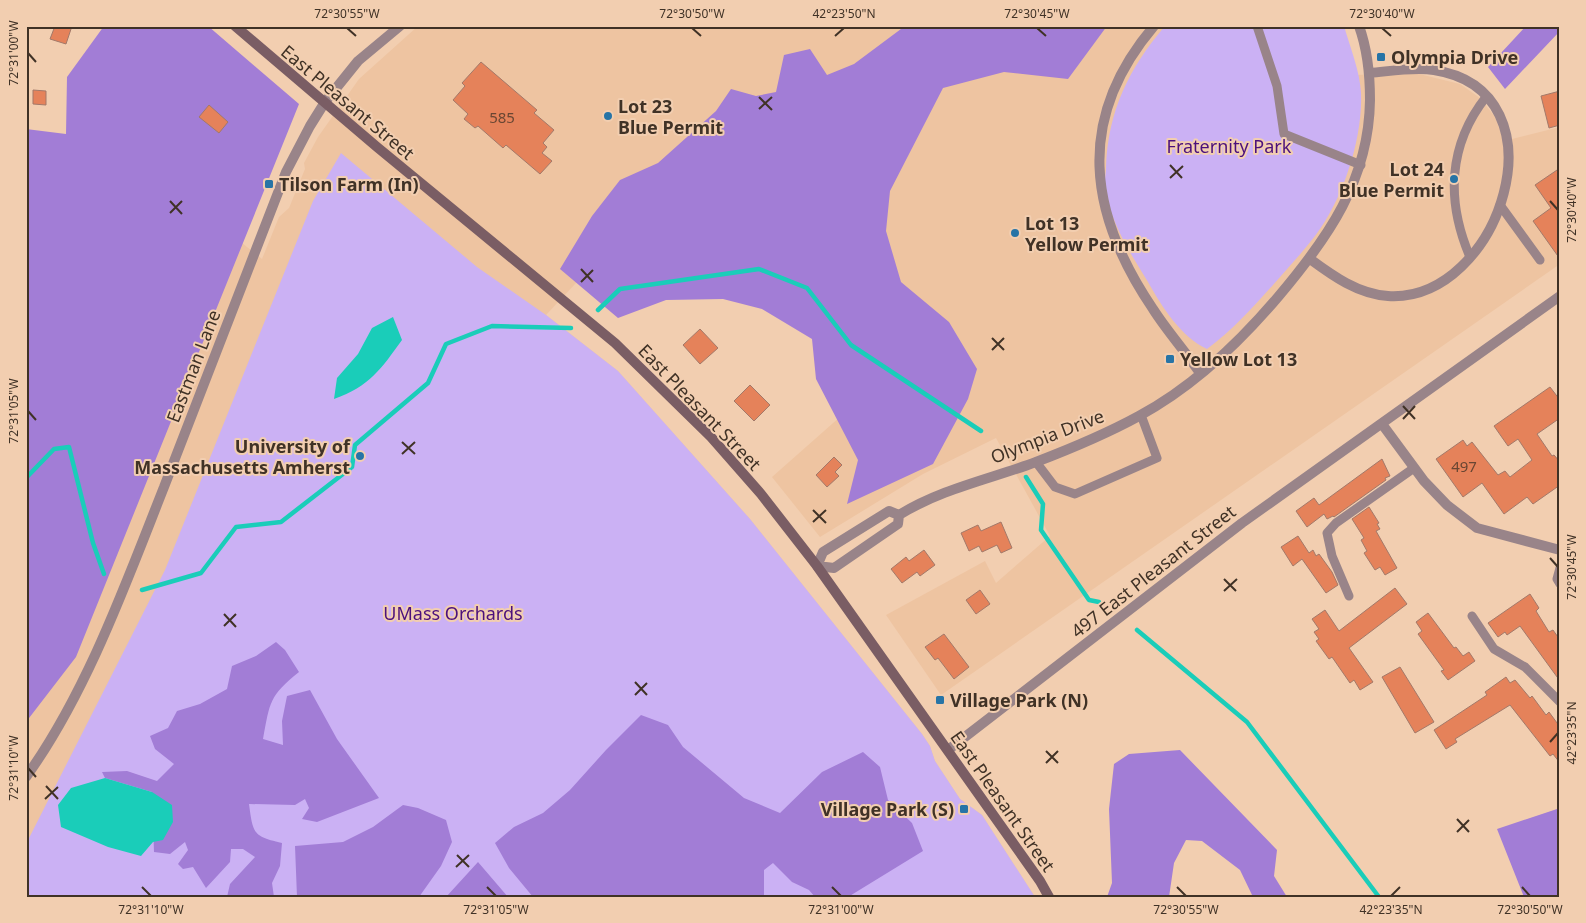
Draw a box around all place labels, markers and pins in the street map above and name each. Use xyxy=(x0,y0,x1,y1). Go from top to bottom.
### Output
place label: Olympia Drive xyxy=(1391,45,1518,69)
marker: Olympia Drive xyxy=(1375,51,1387,63)
place label: Lot 23 Blue Permit xyxy=(618,94,723,139)
marker: Lot 23 Blue Permit xyxy=(602,110,614,122)
place label: Lot 24 Blue Permit xyxy=(1339,157,1444,202)
place label: Tilson Farm (In) xyxy=(279,172,419,196)
marker: Lot 24 Blue Permit xyxy=(1448,173,1460,185)
marker: Tilson Farm (In) xyxy=(263,178,275,190)
place label: Lot 13 Yellow Permit xyxy=(1025,211,1149,256)
marker: Lot 13 Yellow Permit xyxy=(1009,227,1021,239)
place label: Yellow Lot 13 xyxy=(1180,347,1297,371)
marker: Yellow Lot 13 xyxy=(1164,353,1176,365)
place label: University of Massachusetts Amherst xyxy=(134,434,351,479)
marker: University of Massachusetts Amherst xyxy=(354,450,366,462)
place label: Village Park (N) xyxy=(950,688,1088,712)
marker: Village Park (N) xyxy=(934,694,946,706)
place label: Village Park (S) xyxy=(821,797,954,821)
marker: Village Park (S) xyxy=(958,803,970,815)

